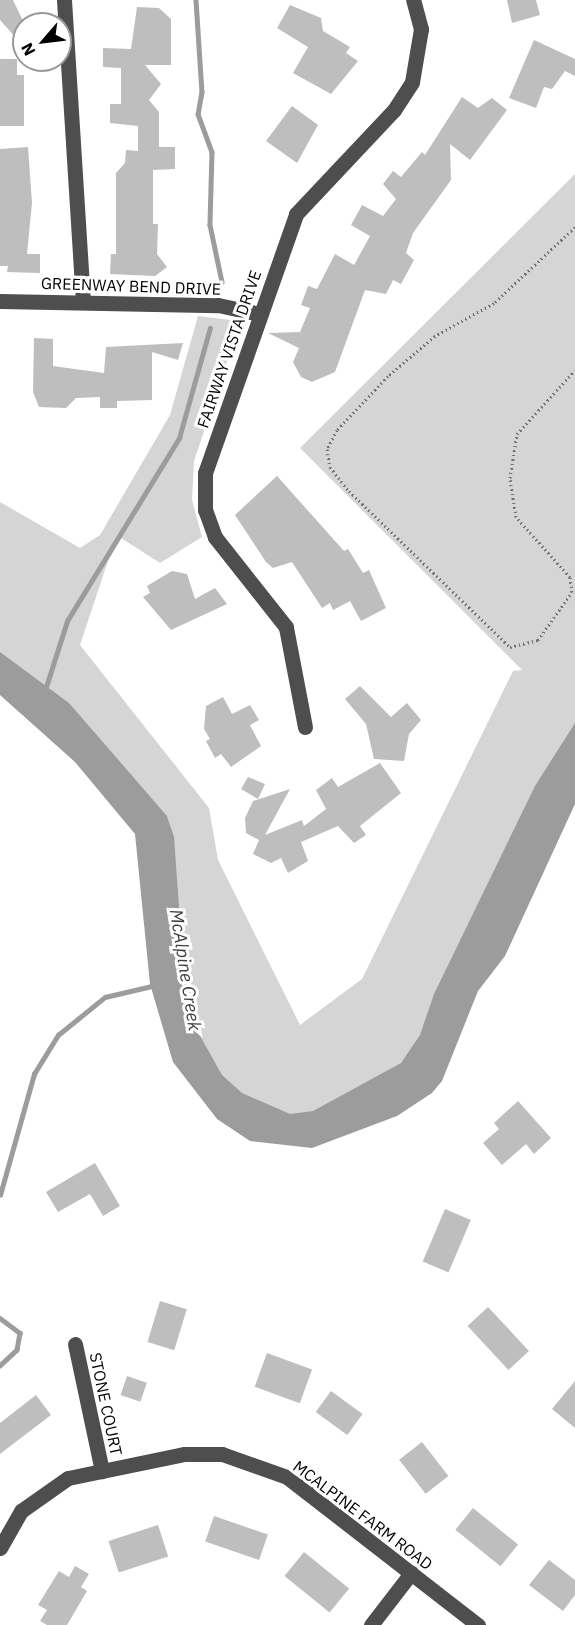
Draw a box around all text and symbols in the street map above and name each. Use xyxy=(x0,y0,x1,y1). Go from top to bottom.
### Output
north arrow xyxy=(12,12,72,72)
text: N xyxy=(16,40,39,59)
street label: FAIRWAY VISTA DRIVE xyxy=(193,268,265,430)
street label: GREENWAY BEND DRIVE xyxy=(41,273,221,299)
water label: McAlpine Creek xyxy=(165,908,205,1032)
street label: STONE COURT xyxy=(86,1351,126,1457)
street label: MCALPINE FARM ROAD xyxy=(290,1456,436,1574)

